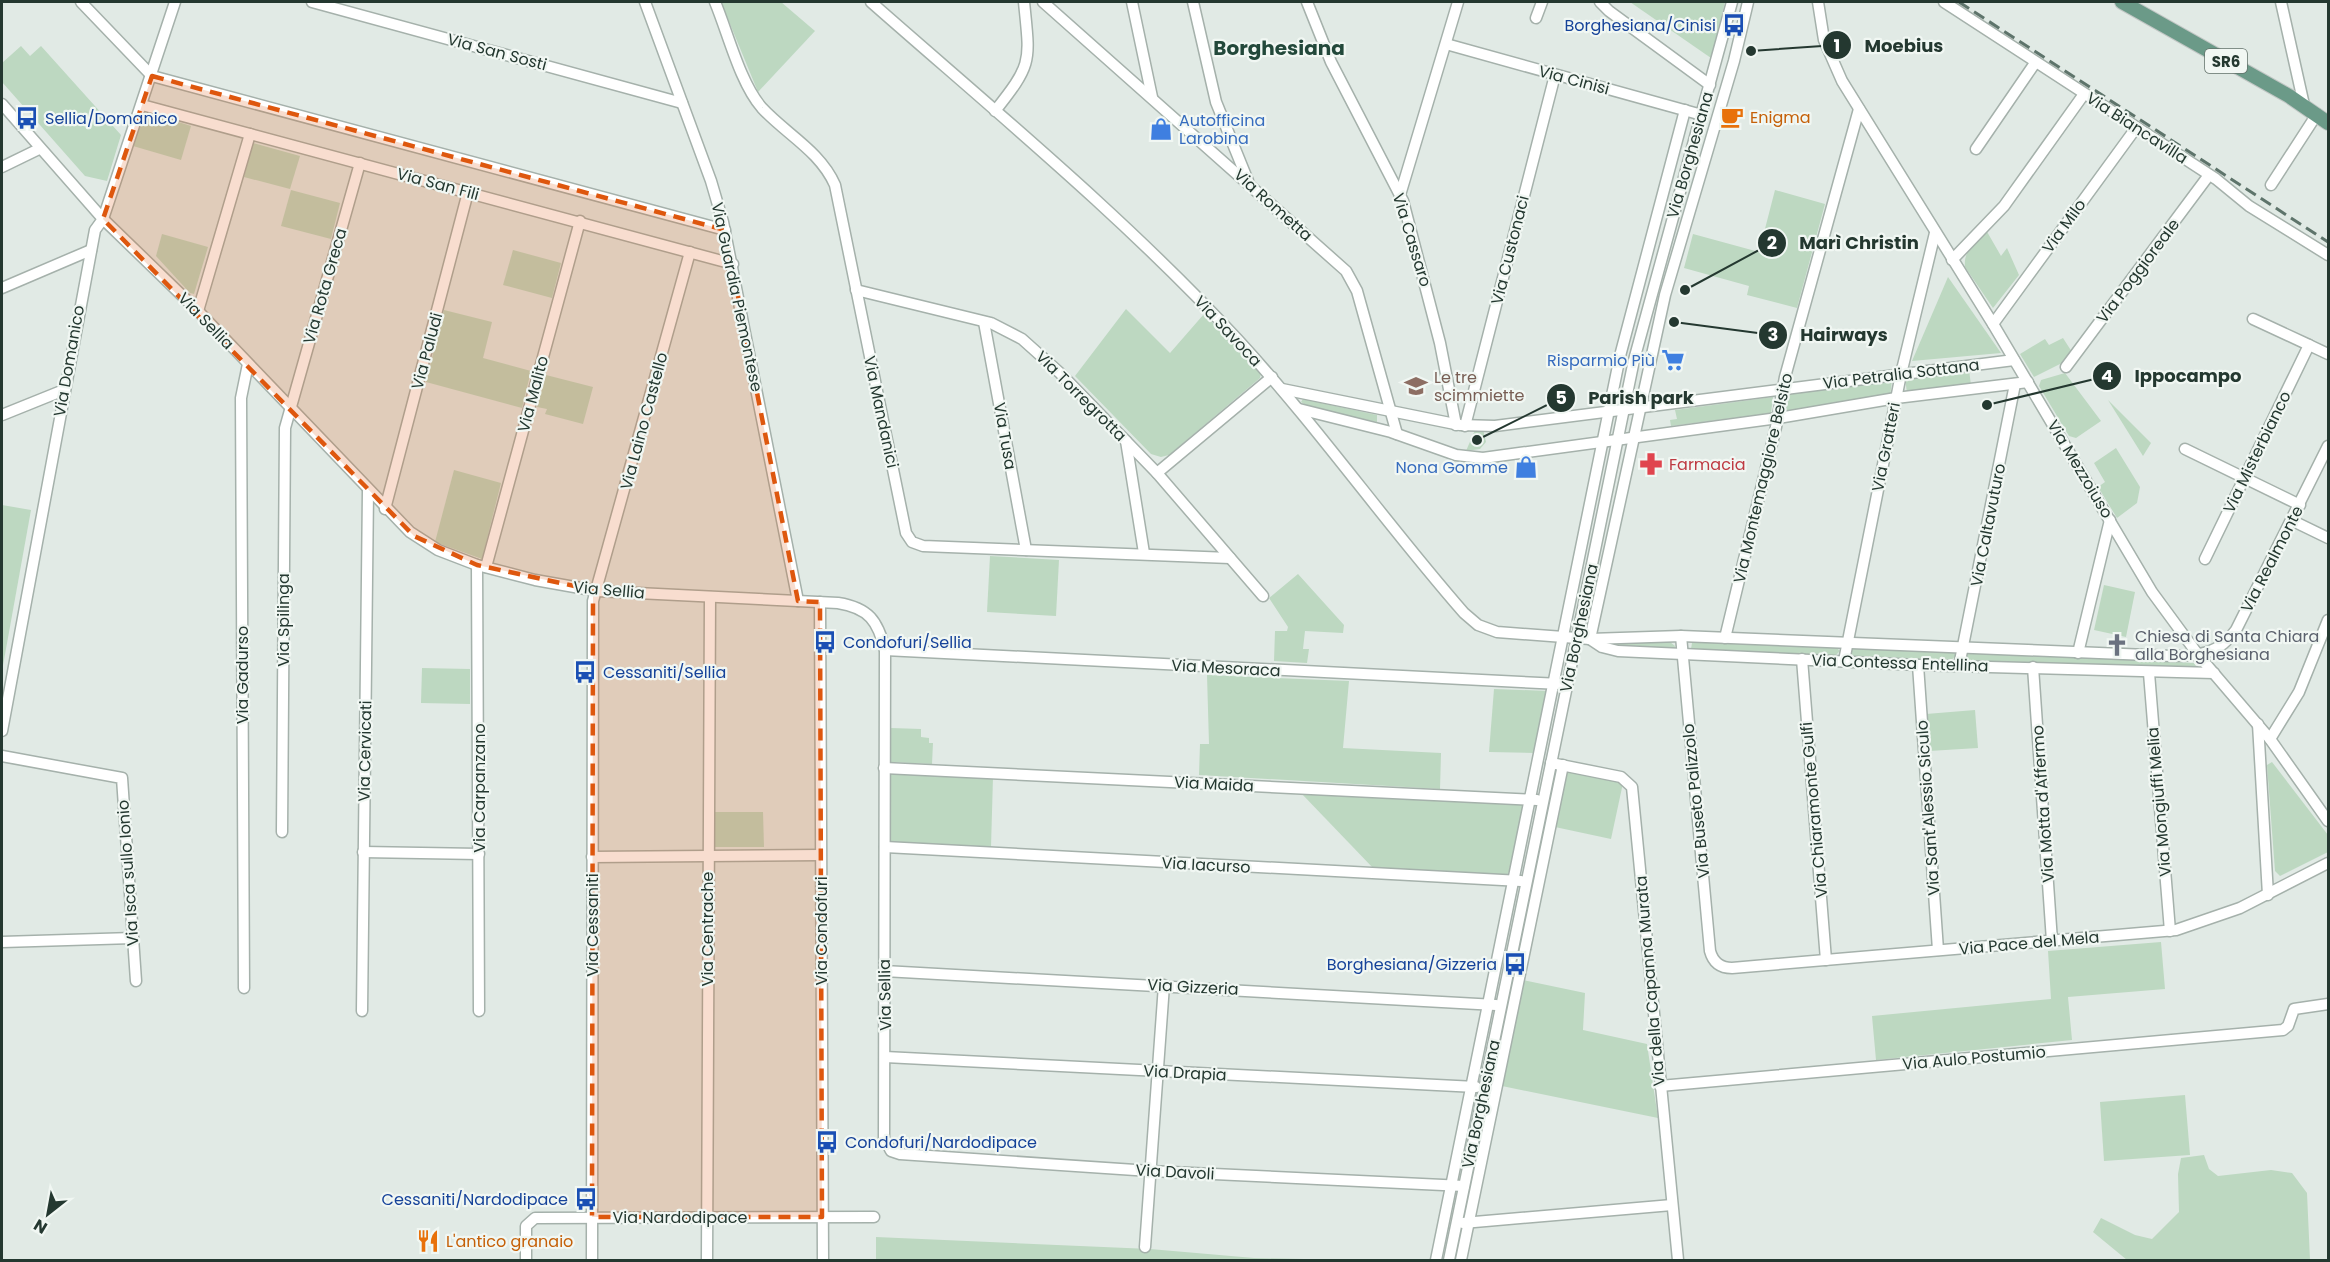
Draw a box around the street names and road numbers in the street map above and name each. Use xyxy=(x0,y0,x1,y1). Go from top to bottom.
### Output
street label: Via San Sosti xyxy=(445,28,549,76)
road number: SR6 xyxy=(2205,49,2247,73)
street label: Via Cinisi xyxy=(1536,59,1612,101)
street label: Via Biancavilla xyxy=(2082,87,2192,169)
street label: Via Borghesiana xyxy=(1661,89,1719,221)
street label: Via San Fili xyxy=(394,162,482,206)
street label: Via Rometta xyxy=(1229,163,1317,247)
street label: Via Cassaro xyxy=(1387,190,1437,290)
street label: Via Custonaci xyxy=(1485,193,1535,307)
street label: Via Milo xyxy=(2037,194,2091,258)
street label: Via Guardia Piemontese xyxy=(706,200,768,394)
street label: Via Poggioreale xyxy=(2091,214,2185,328)
street label: Via Rota Greca xyxy=(297,225,353,347)
street label: Via Sellia xyxy=(173,287,239,355)
street label: Via Savoca xyxy=(1189,290,1267,372)
street label: Via Domanico xyxy=(48,303,90,419)
street label: Via Paludi xyxy=(406,310,448,392)
street label: Via Torregrotta xyxy=(1030,345,1132,447)
street label: Via Laino Castello xyxy=(615,350,673,492)
street label: Via Malito xyxy=(512,353,554,435)
street label: Via Petralia Sottana xyxy=(1821,353,1981,395)
street label: Via Mandanici xyxy=(858,354,904,470)
street label: Via Montemaggiore Belsito xyxy=(1728,371,1798,585)
street label: Via Misterbianco xyxy=(2217,387,2297,517)
street label: Via Gratteri xyxy=(1866,400,1906,494)
street label: Via Tusa xyxy=(988,401,1022,471)
street label: Via Mezzoiuso xyxy=(2042,415,2118,523)
street label: Via Caltavuturo xyxy=(1965,461,2011,589)
street label: Via Realmonte xyxy=(2235,502,2309,616)
street label: Via Borghesiana xyxy=(1554,562,1604,694)
street label: Via Spilinga xyxy=(272,573,295,667)
street label: Via Sellia xyxy=(572,575,646,605)
street label: Via Gadurso xyxy=(231,626,254,724)
street label: Via Contessa Entellina xyxy=(1811,648,1989,678)
street label: Via Mesoraca xyxy=(1171,654,1281,682)
street label: Via Cervicati xyxy=(353,700,377,802)
street label: Via Sant'Alessio Siculo xyxy=(1910,719,1946,897)
street label: Via Chiaramonte Gulfi xyxy=(1795,721,1833,899)
street label: Via Carpanzano xyxy=(468,723,491,853)
street label: Via Buseto Palizzolo xyxy=(1676,723,1716,879)
street label: Via Motta d'Affermo xyxy=(2026,724,2060,884)
street label: Via Mongiuffi Melia xyxy=(2141,726,2177,878)
street label: Via Maida xyxy=(1173,770,1255,798)
street label: Via Isca sullo Ionio xyxy=(111,799,145,947)
street label: Via Iacurso xyxy=(1161,851,1251,879)
street label: Via Centrache xyxy=(696,872,719,986)
street label: Via Cessaniti xyxy=(581,873,604,977)
street label: Via della Capanna Murata xyxy=(1629,875,1671,1087)
street label: Via Condofuri xyxy=(810,876,833,986)
street label: Via Pace del Mela xyxy=(1958,925,2100,961)
street label: Via Sellia xyxy=(873,959,897,1031)
street label: Via Gizzeria xyxy=(1147,973,1239,1001)
street label: Via Borghesiana xyxy=(1456,1038,1506,1170)
street label: Via Aulo Postumio xyxy=(1901,1040,2047,1076)
street label: Via Drapia xyxy=(1143,1059,1227,1087)
street label: Via Davoli xyxy=(1135,1158,1215,1186)
street label: Via Nardodipace xyxy=(613,1206,748,1229)

